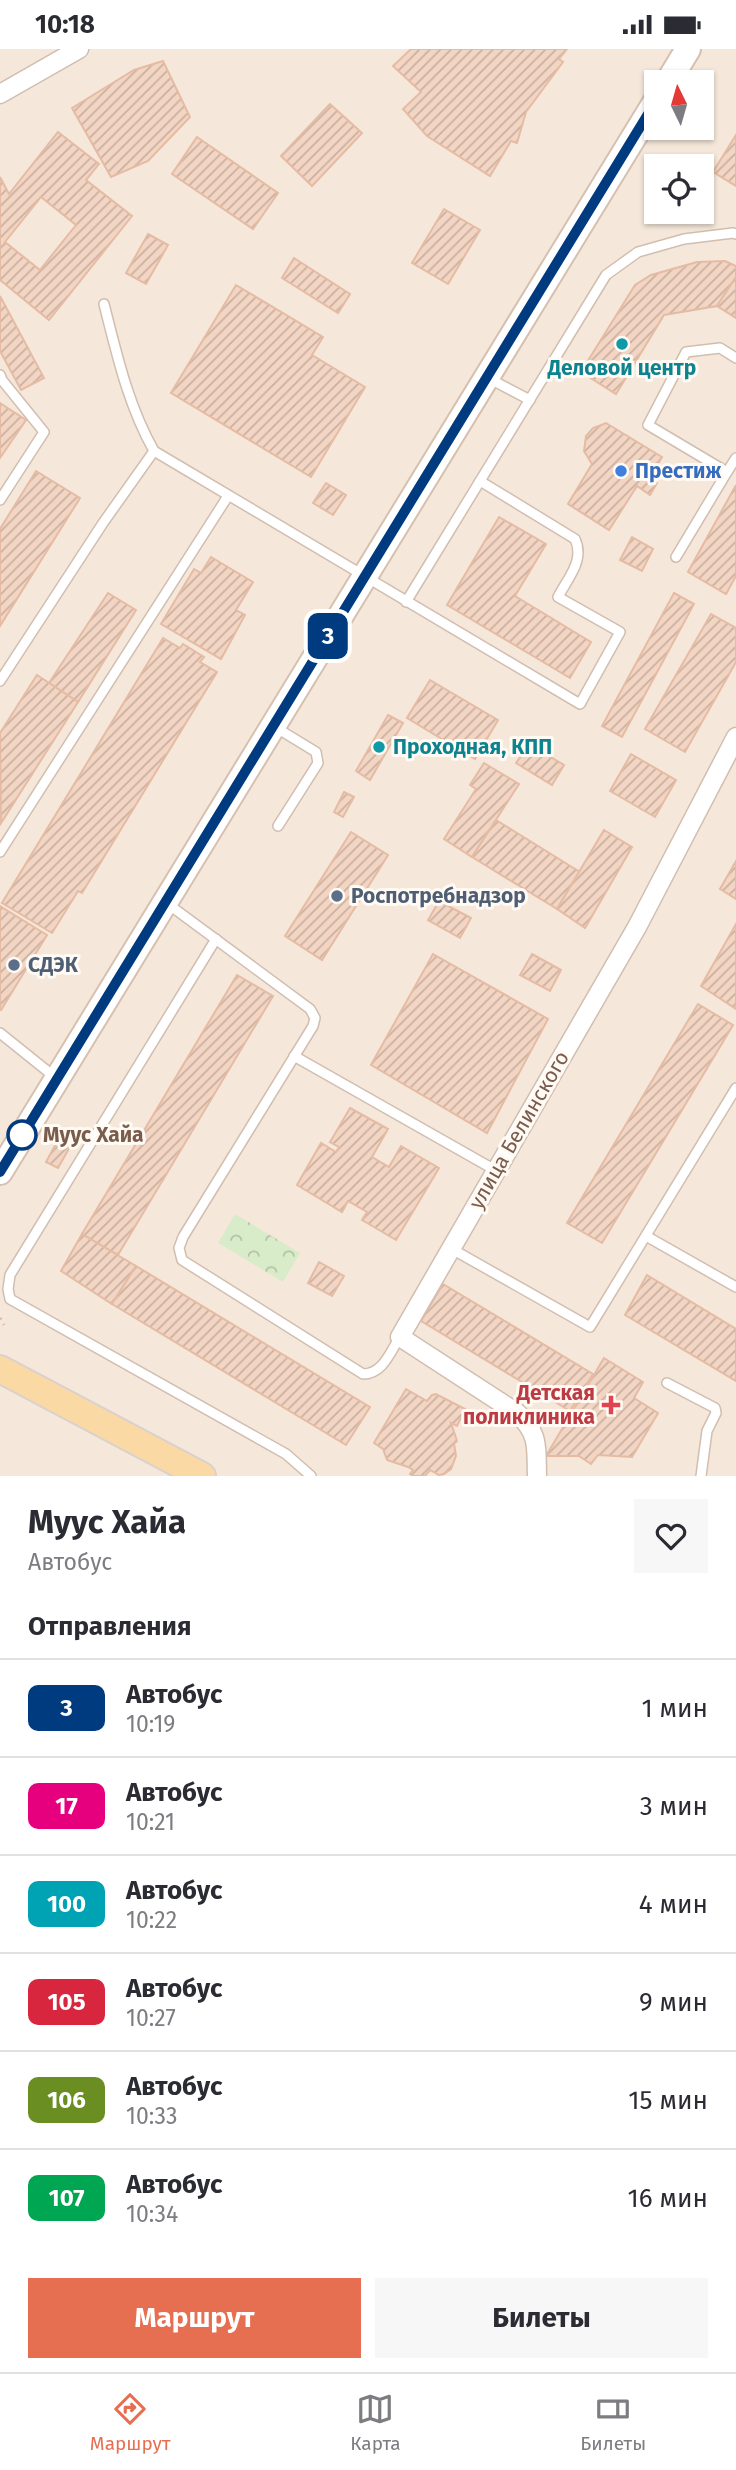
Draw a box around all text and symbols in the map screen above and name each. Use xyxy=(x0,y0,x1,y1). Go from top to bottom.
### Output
text: 10:18 xyxy=(35,9,95,40)
north arrow xyxy=(644,70,714,140)
map controls xyxy=(644,70,714,224)
button: locate xyxy=(644,154,714,224)
marker: Деловой центр xyxy=(614,336,630,352)
place label: Деловой центр xyxy=(547,355,696,381)
place label: Престиж xyxy=(635,458,721,484)
marker: Престиж xyxy=(613,463,629,479)
line badge: 3 xyxy=(305,613,351,659)
text: 3 xyxy=(322,622,334,650)
place label: Проходная, КПП xyxy=(393,734,552,760)
marker: Проходная, КПП xyxy=(371,739,387,755)
place label: Роспотребнадзор xyxy=(351,883,526,909)
marker: Роспотребнадзор xyxy=(329,888,345,904)
place label: СДЭК xyxy=(28,952,79,978)
marker: СДЭК xyxy=(6,957,22,973)
street label: улица Белинского xyxy=(463,1046,575,1214)
marker: Муус Хайа xyxy=(7,1120,37,1150)
place label: Муус Хайа xyxy=(43,1122,144,1148)
place label: Детская поликлиника xyxy=(463,1380,595,1430)
marker: Детская поликлиника xyxy=(601,1395,621,1415)
button: heart xyxy=(634,1499,708,1573)
text: Муус Хайа xyxy=(28,1502,186,1542)
text: Автобус xyxy=(28,1548,112,1576)
text: Отправления xyxy=(28,1611,191,1642)
text: Автобус xyxy=(126,1679,223,1710)
text: 1 мин xyxy=(641,1693,708,1724)
text: 3 xyxy=(60,1694,73,1722)
text: 10:19 xyxy=(126,1710,175,1738)
text: Автобус xyxy=(126,1777,223,1808)
text: 3 мин xyxy=(640,1791,708,1822)
text: 17 xyxy=(55,1792,78,1820)
text: 10:21 xyxy=(126,1808,175,1836)
text: Автобус xyxy=(126,1875,223,1906)
text: 4 мин xyxy=(639,1889,708,1920)
text: 100 xyxy=(47,1890,86,1918)
text: 10:22 xyxy=(126,1906,177,1934)
text: Автобус xyxy=(126,1973,223,2004)
text: 9 мин xyxy=(639,1987,708,2018)
text: 105 xyxy=(47,1988,86,2016)
text: 10:27 xyxy=(126,2004,176,2032)
text: Автобус xyxy=(126,2071,223,2102)
text: 15 мин xyxy=(628,2085,708,2116)
text: 106 xyxy=(47,2086,86,2114)
text: 10:33 xyxy=(126,2102,177,2130)
text: Автобус xyxy=(126,2169,223,2200)
text: 16 мин xyxy=(628,2183,708,2214)
text: 107 xyxy=(49,2184,84,2212)
text: 10:34 xyxy=(126,2200,178,2228)
button: Маршрут xyxy=(28,2278,361,2358)
button: Билеты xyxy=(375,2278,708,2358)
tab: Маршрут xyxy=(90,2390,171,2455)
tab: Карта xyxy=(350,2390,401,2455)
tab: Билеты xyxy=(580,2390,646,2455)

